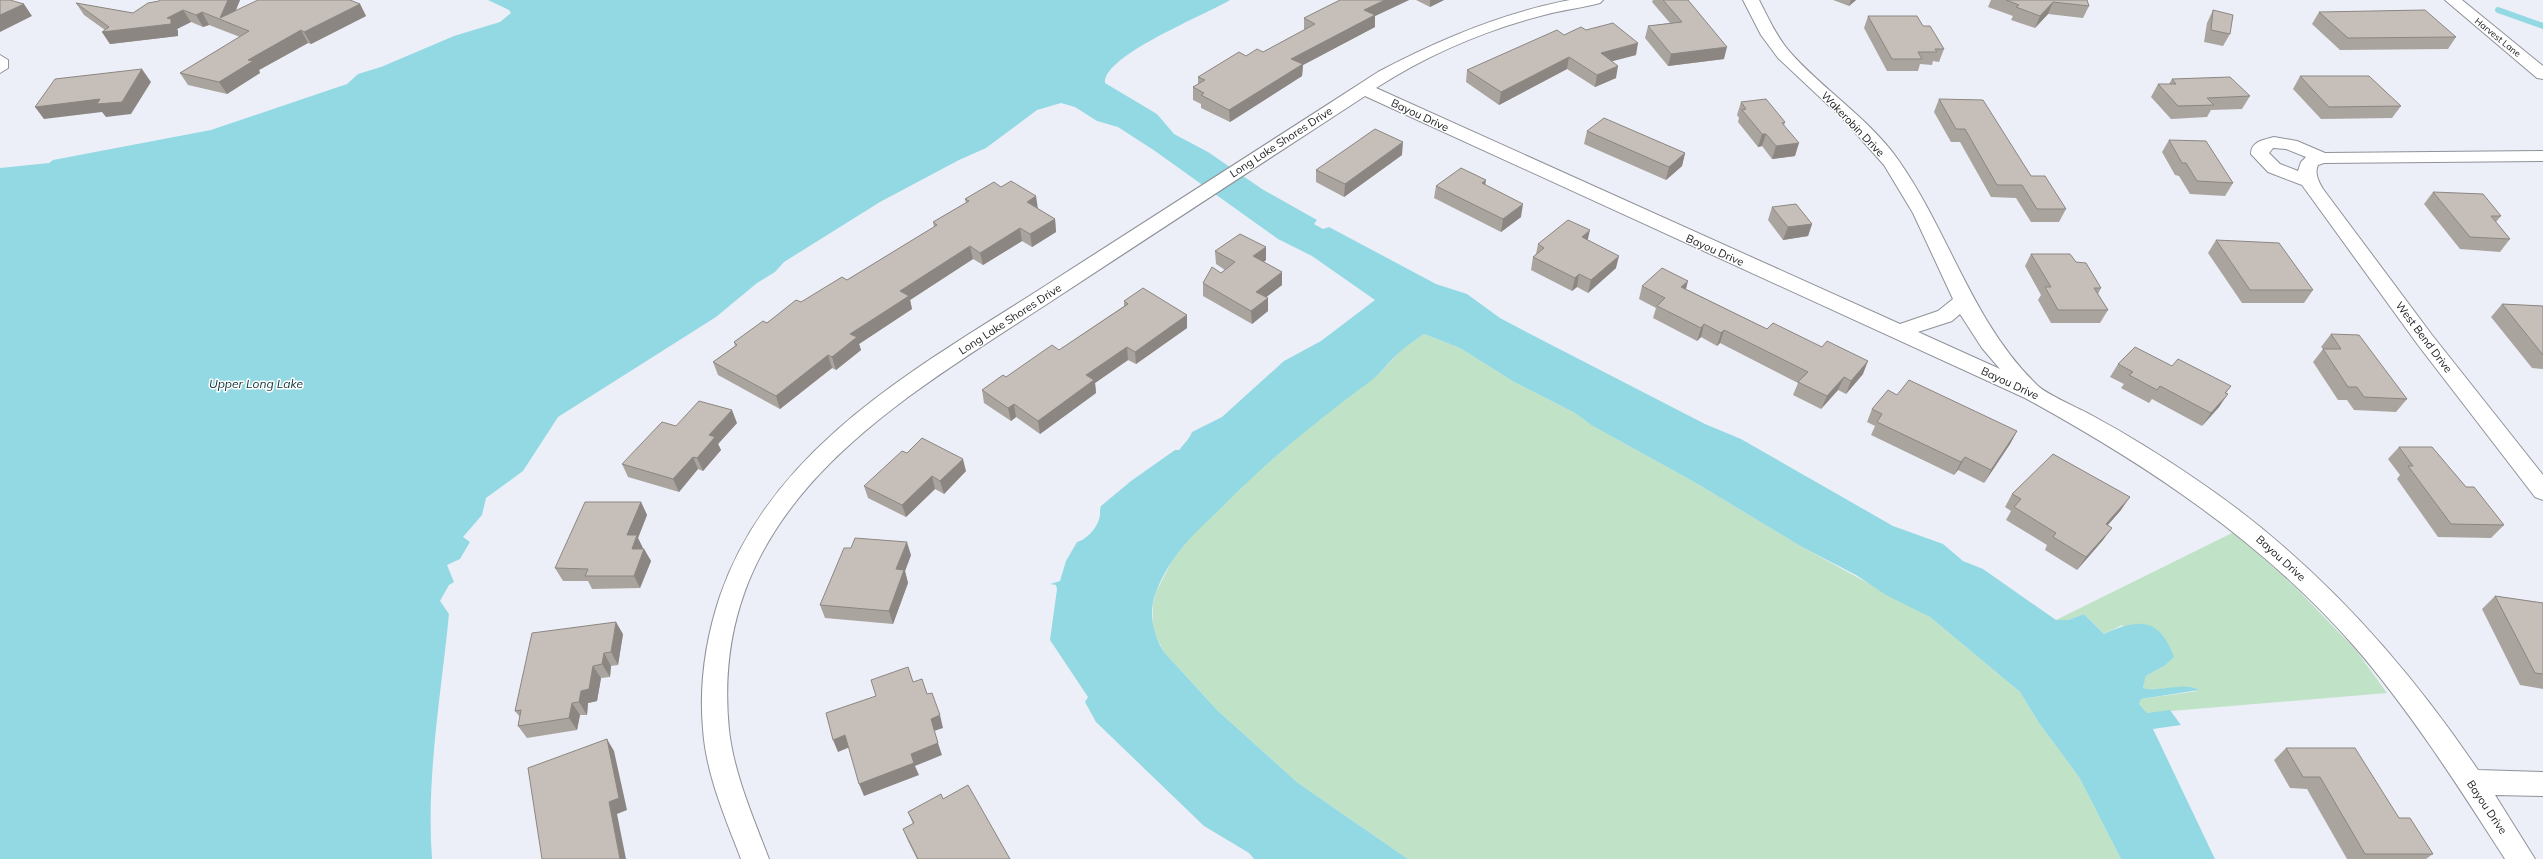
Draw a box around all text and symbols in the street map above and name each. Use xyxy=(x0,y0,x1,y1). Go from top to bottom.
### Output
street label: Harvest Lane xyxy=(2473,15,2523,59)
street label: Wakerobin Drive xyxy=(1818,89,1888,159)
street label: Bayou Drive xyxy=(1389,96,1451,134)
street label: Long Lake Shores Drive xyxy=(1227,104,1335,180)
street label: Bayou Drive xyxy=(1684,231,1746,269)
street label: Long Lake Shores Drive xyxy=(956,281,1064,357)
street label: West Bend Drive xyxy=(2393,299,2455,375)
street label: Bayou Drive xyxy=(1979,364,2041,402)
water label: Upper Long Lake xyxy=(209,376,304,391)
street label: Bayou Drive xyxy=(2253,532,2309,584)
street label: Bayou Drive xyxy=(2464,777,2510,837)

